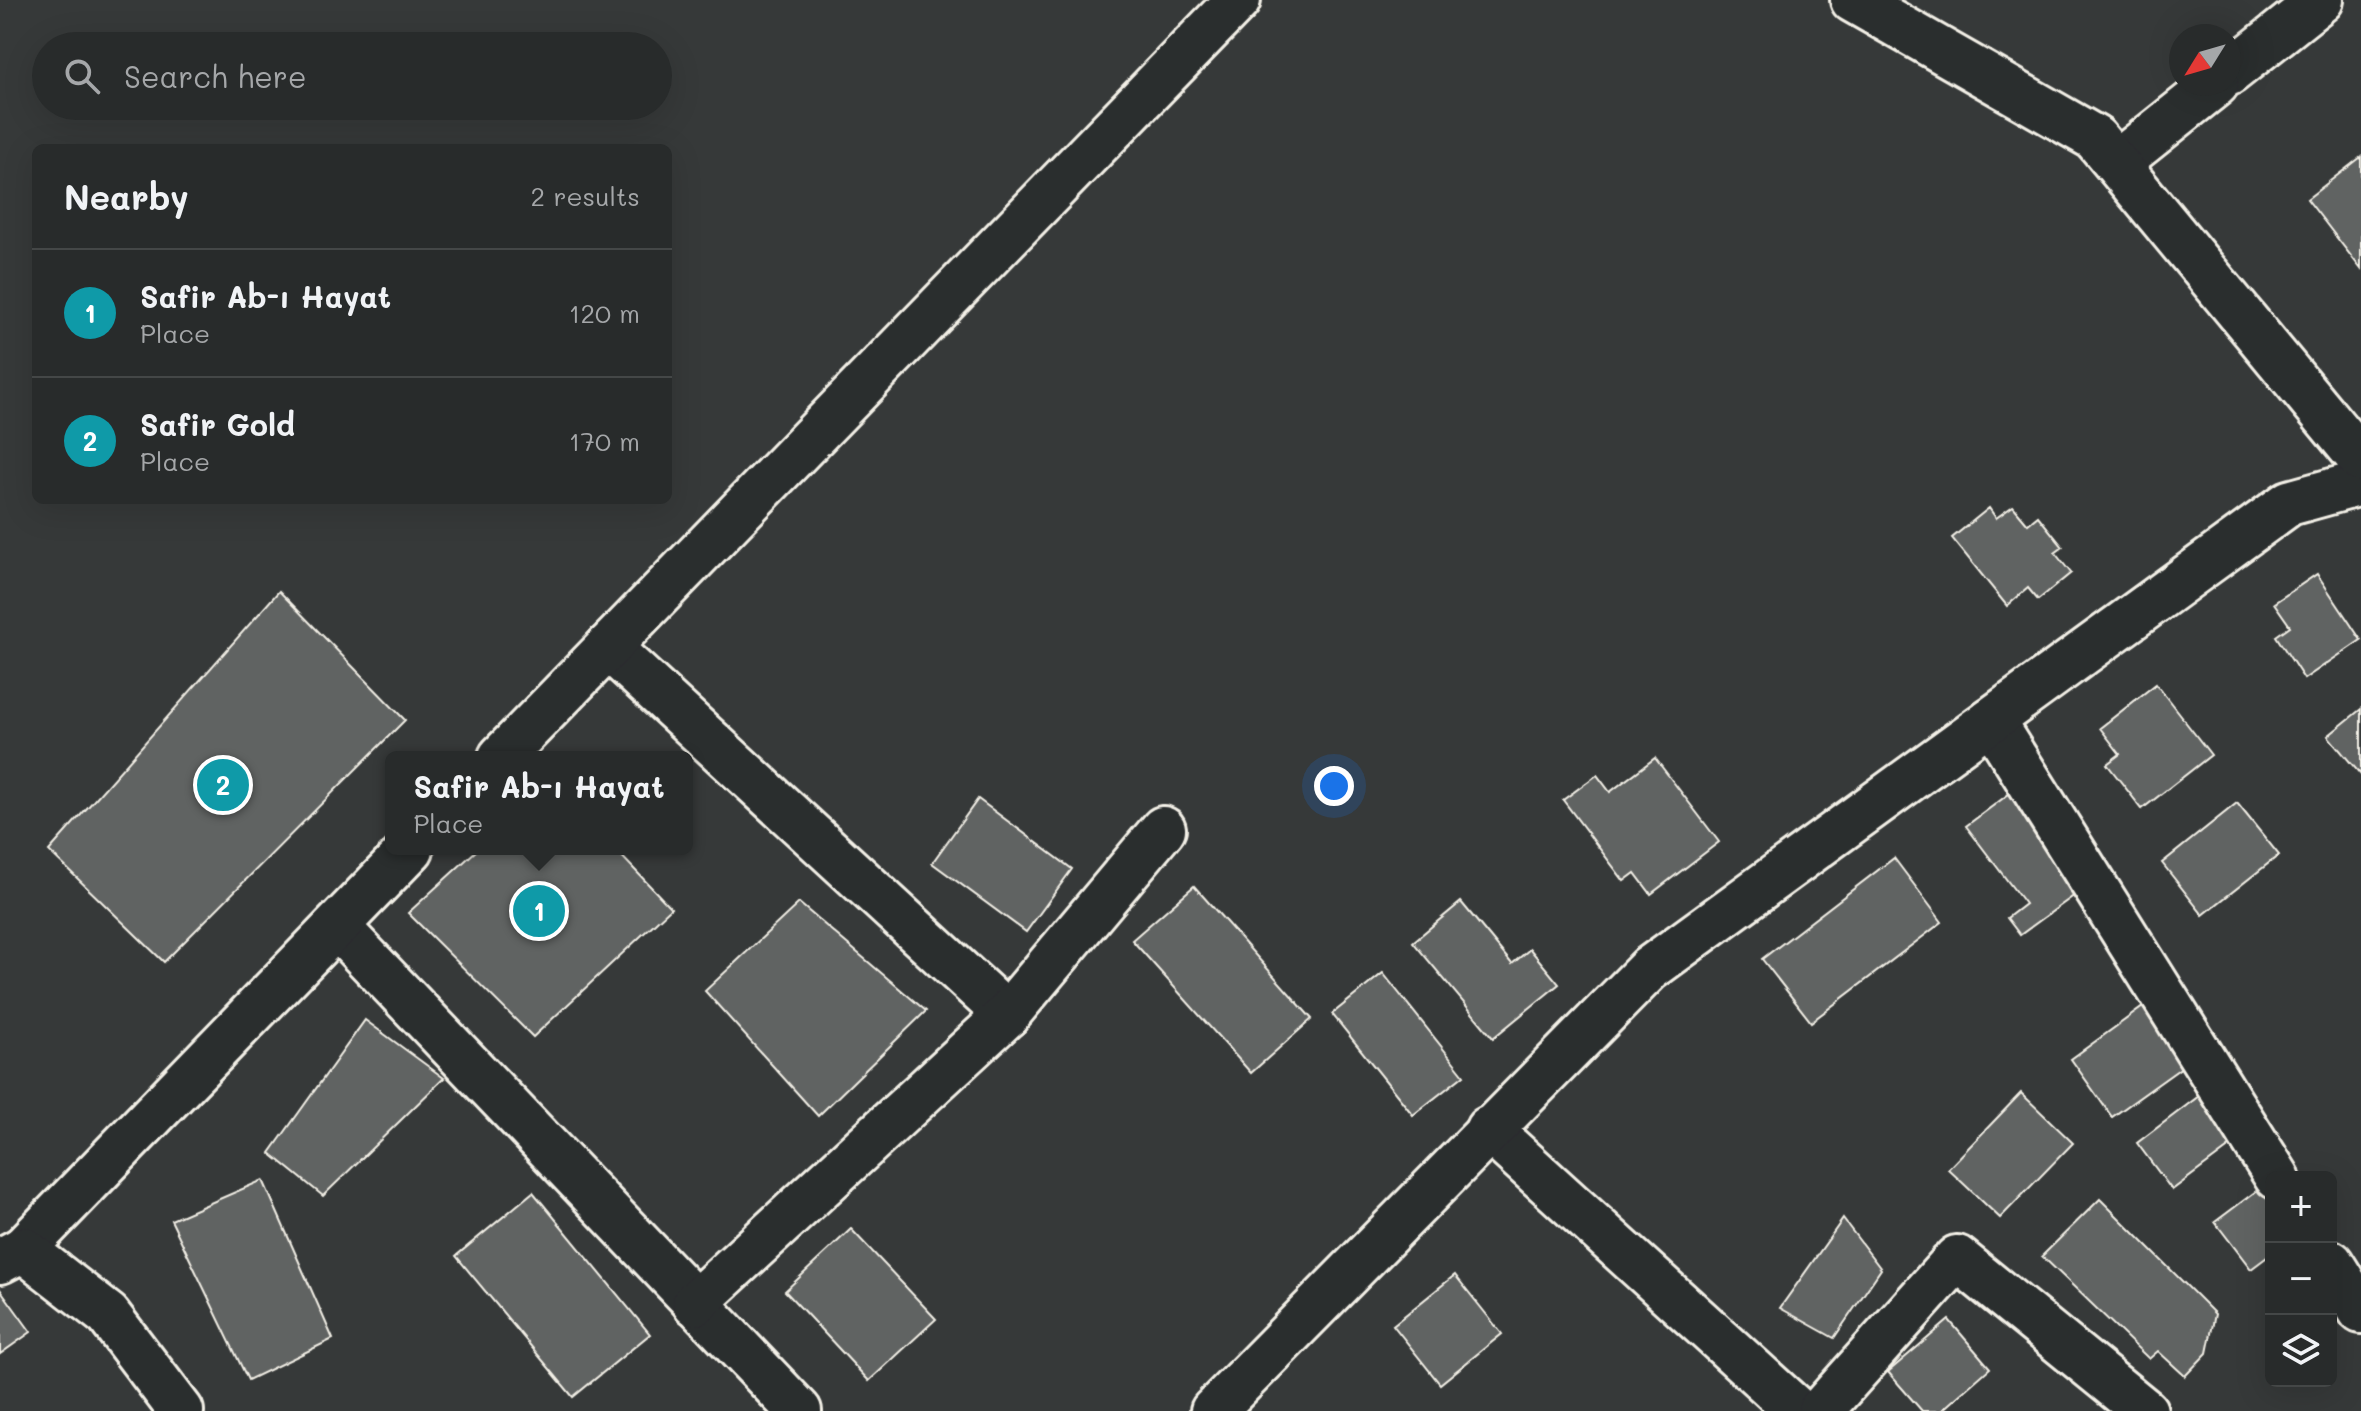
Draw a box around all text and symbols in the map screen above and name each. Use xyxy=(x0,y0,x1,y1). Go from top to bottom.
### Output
north arrow xyxy=(2169,24,2241,96)
search box xyxy=(32,32,672,120)
icon: search xyxy=(60,54,104,98)
text: Search here xyxy=(124,56,307,96)
text: Nearby xyxy=(64,174,189,219)
text: 2 results xyxy=(531,179,640,213)
text: Safir Ab-ı Hayat xyxy=(140,276,391,316)
text: 1 xyxy=(84,296,96,330)
text: 120 m xyxy=(569,296,640,330)
text: Place xyxy=(140,316,210,350)
text: Safir Gold xyxy=(140,404,295,444)
text: 2 xyxy=(83,424,97,458)
text: 170 m xyxy=(569,424,640,458)
text: Place xyxy=(140,444,210,478)
popup xyxy=(385,751,693,855)
pin: 2 xyxy=(197,755,249,815)
text: Safir Ab-ı Hayat xyxy=(413,766,665,806)
your location xyxy=(1314,766,1354,806)
text: Place xyxy=(413,806,483,840)
pin: 1 xyxy=(513,881,565,941)
map controls xyxy=(2265,1171,2337,1387)
button: + xyxy=(2265,1171,2337,1243)
button: − xyxy=(2265,1243,2337,1315)
button: layers xyxy=(2265,1315,2337,1387)

